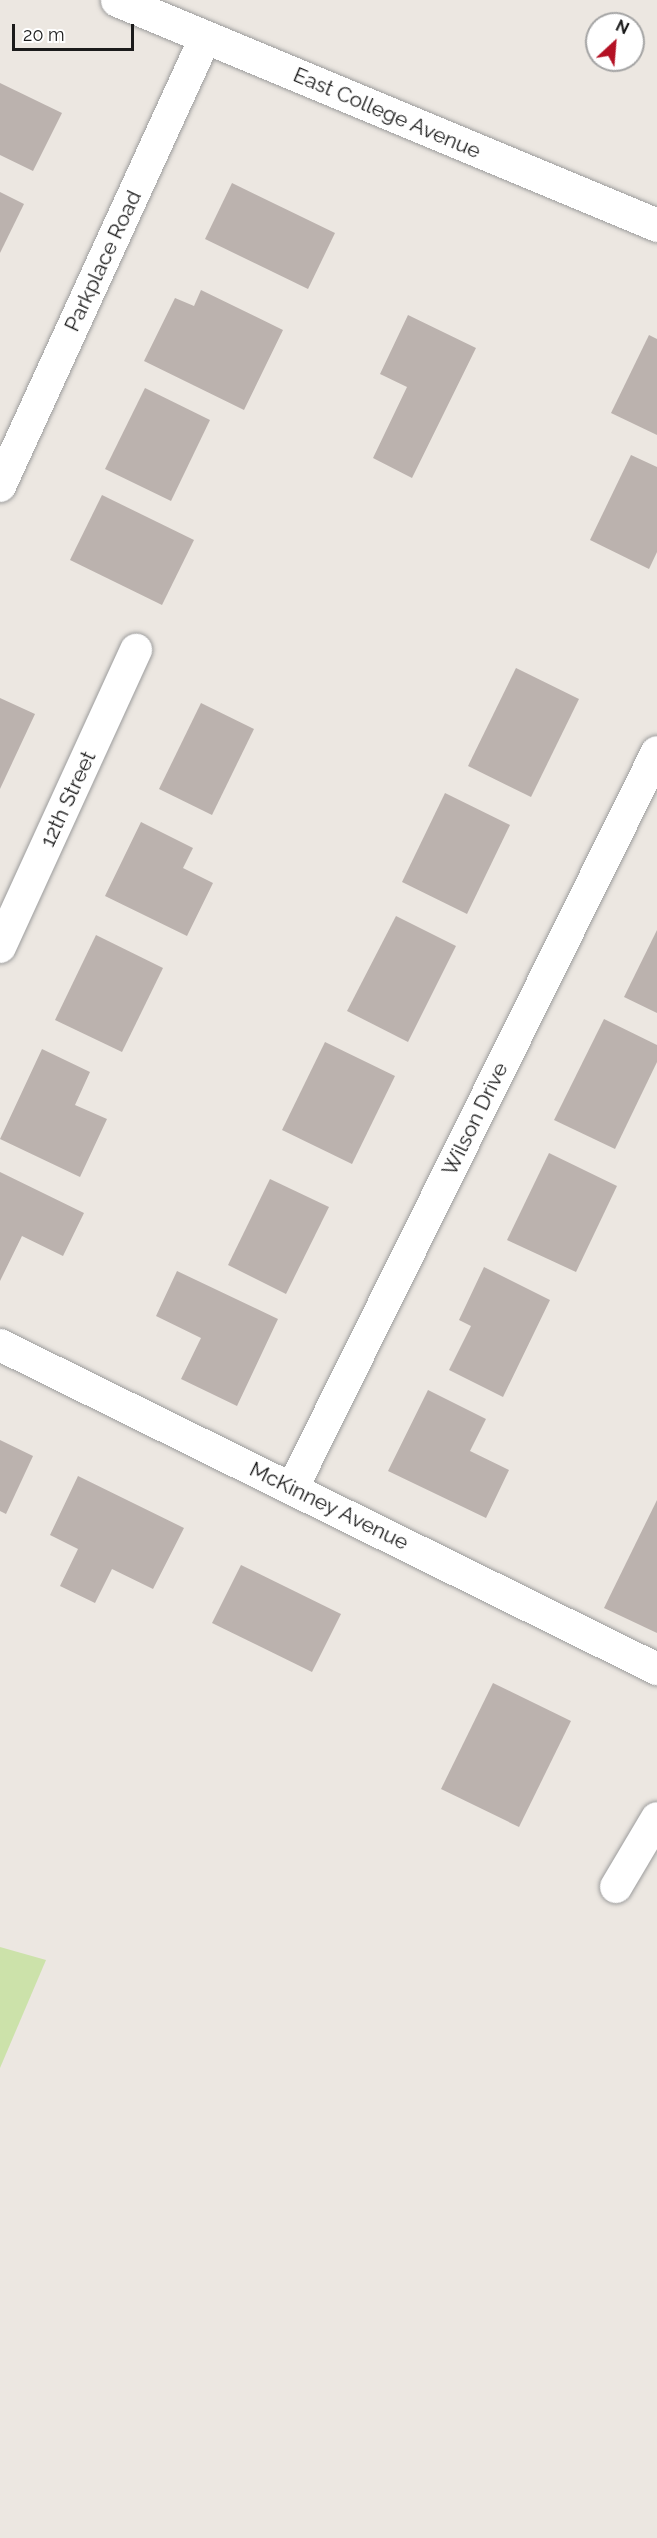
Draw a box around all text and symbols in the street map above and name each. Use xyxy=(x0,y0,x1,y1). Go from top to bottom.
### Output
scale bar xyxy=(15,12,136,50)
north arrow xyxy=(585,12,645,72)
text: N xyxy=(613,16,632,38)
text: 20 m xyxy=(23,24,65,45)
street label: East College Avenue xyxy=(289,62,485,164)
street label: Parkplace Road xyxy=(59,187,147,335)
street label: 12th Street xyxy=(35,747,101,851)
street label: Wilson Drive xyxy=(437,1058,513,1180)
street label: McKinney Avenue xyxy=(245,1456,413,1556)

